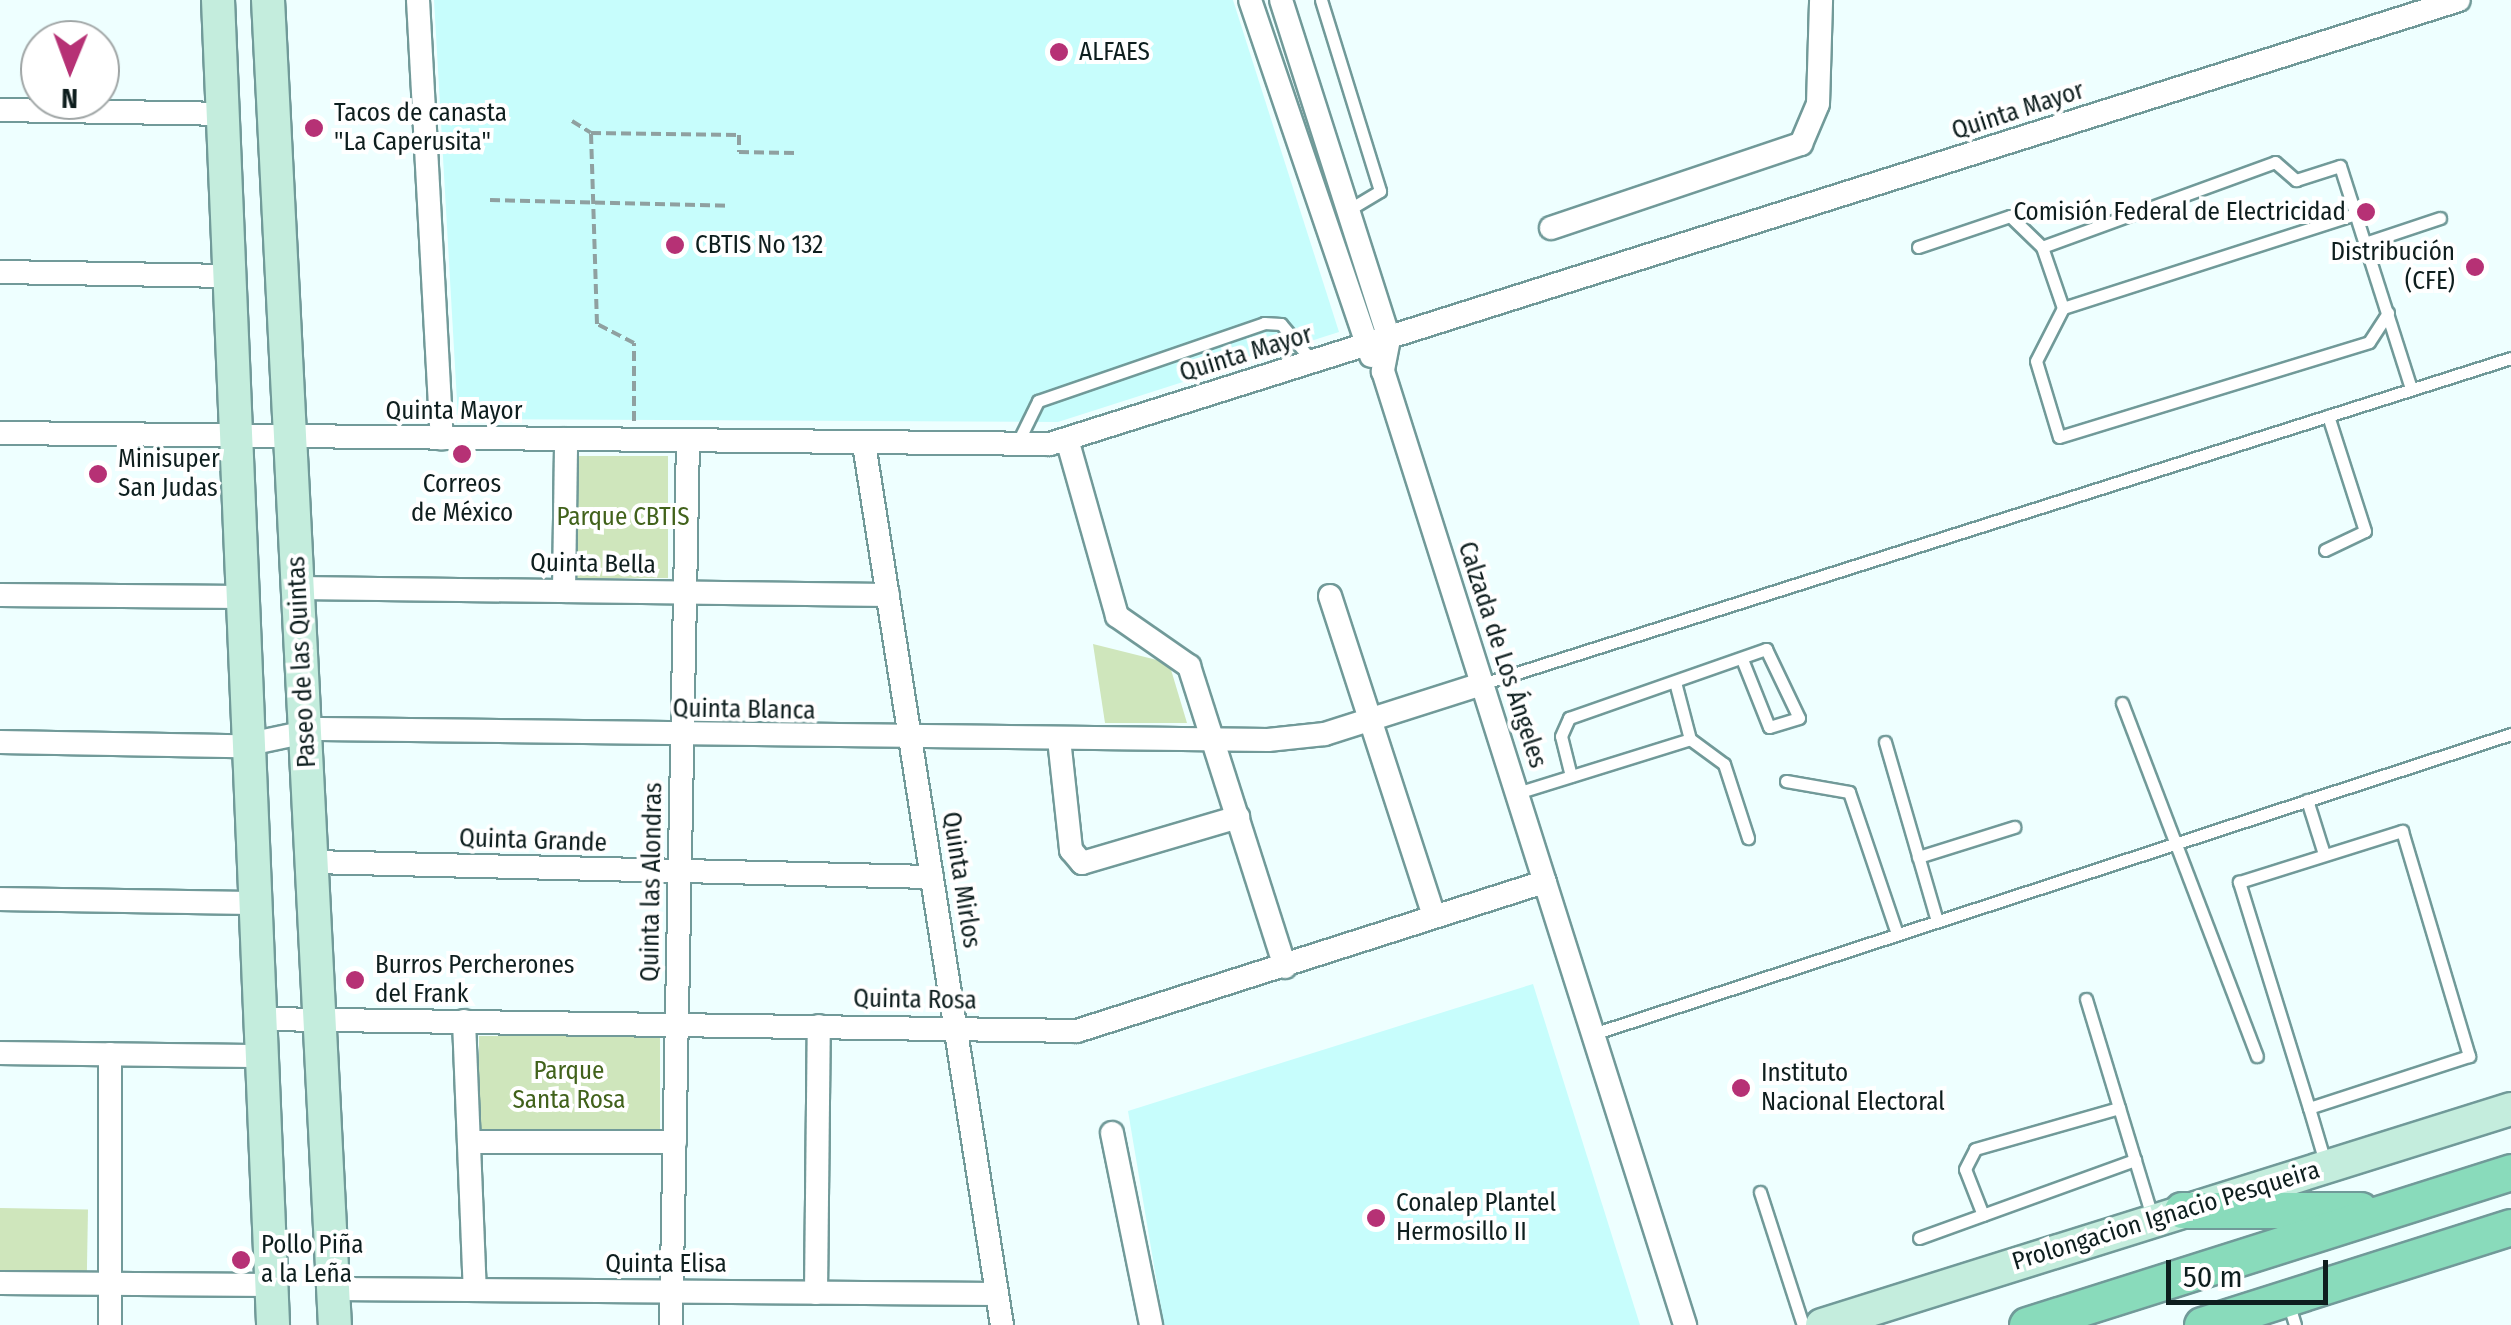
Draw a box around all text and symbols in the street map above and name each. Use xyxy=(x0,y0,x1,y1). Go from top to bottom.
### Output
north arrow xyxy=(20,20,120,120)
place label: ALFAES xyxy=(1079,37,1150,67)
marker: ALFAES xyxy=(1048,41,1070,63)
street label: Quinta Mayor xyxy=(1948,76,2088,146)
text: N xyxy=(61,82,78,115)
place label: Tacos de canasta "La Caperusita" xyxy=(334,99,507,158)
marker: Tacos de canasta "La Caperusita" xyxy=(303,117,325,139)
place label: Comisión Federal de Electricidad xyxy=(2013,197,2346,227)
marker: Comisión Federal de Electricidad xyxy=(2355,201,2377,223)
place label: CBTIS No 132 xyxy=(695,230,823,260)
marker: CBTIS No 132 xyxy=(664,234,686,256)
place label: Distribución (CFE) xyxy=(2331,238,2455,297)
marker: Distribución (CFE) xyxy=(2464,256,2486,278)
street label: Quinta Mayor xyxy=(1176,320,1316,388)
street label: Quinta Mayor xyxy=(386,396,522,426)
marker: Correos de México xyxy=(451,443,473,465)
place label: Minisuper San Judas xyxy=(118,445,220,504)
marker: Minisuper San Judas xyxy=(87,463,109,485)
place label: Correos de México xyxy=(411,470,513,529)
park label: Parque CBTIS xyxy=(556,502,690,532)
street label: Calzada de Los Ángeles xyxy=(1451,538,1553,772)
street label: Quinta Bella xyxy=(530,548,656,580)
street label: Paseo de las Quintas xyxy=(281,556,323,768)
street label: Quinta Blanca xyxy=(672,694,816,726)
street label: Quinta las Alondras xyxy=(635,782,669,982)
street label: Quinta Mirlos xyxy=(935,810,987,950)
street label: Quinta Grande xyxy=(459,823,607,859)
place label: Burros Percherones del Frank xyxy=(375,951,574,1010)
marker: Burros Percherones del Frank xyxy=(344,969,366,991)
street label: Quinta Rosa xyxy=(853,984,977,1016)
park label: Parque Santa Rosa xyxy=(512,1057,626,1116)
place label: Instituto Nacional Electoral xyxy=(1761,1059,1945,1118)
marker: Instituto Nacional Electoral xyxy=(1730,1077,1752,1099)
street label: Prolongacion Ignacio Pesqueira xyxy=(2009,1155,2323,1277)
place label: Conalep Plantel Hermosillo II xyxy=(1396,1189,1556,1248)
marker: Conalep Plantel Hermosillo II xyxy=(1365,1207,1387,1229)
place label: Pollo Piña a la Leña xyxy=(261,1231,363,1290)
scale bar xyxy=(2171,1240,2334,1302)
marker: Pollo Piña a la Leña xyxy=(230,1249,252,1271)
street label: Quinta Elisa xyxy=(605,1249,727,1279)
text: 50 m xyxy=(2183,1259,2243,1295)

